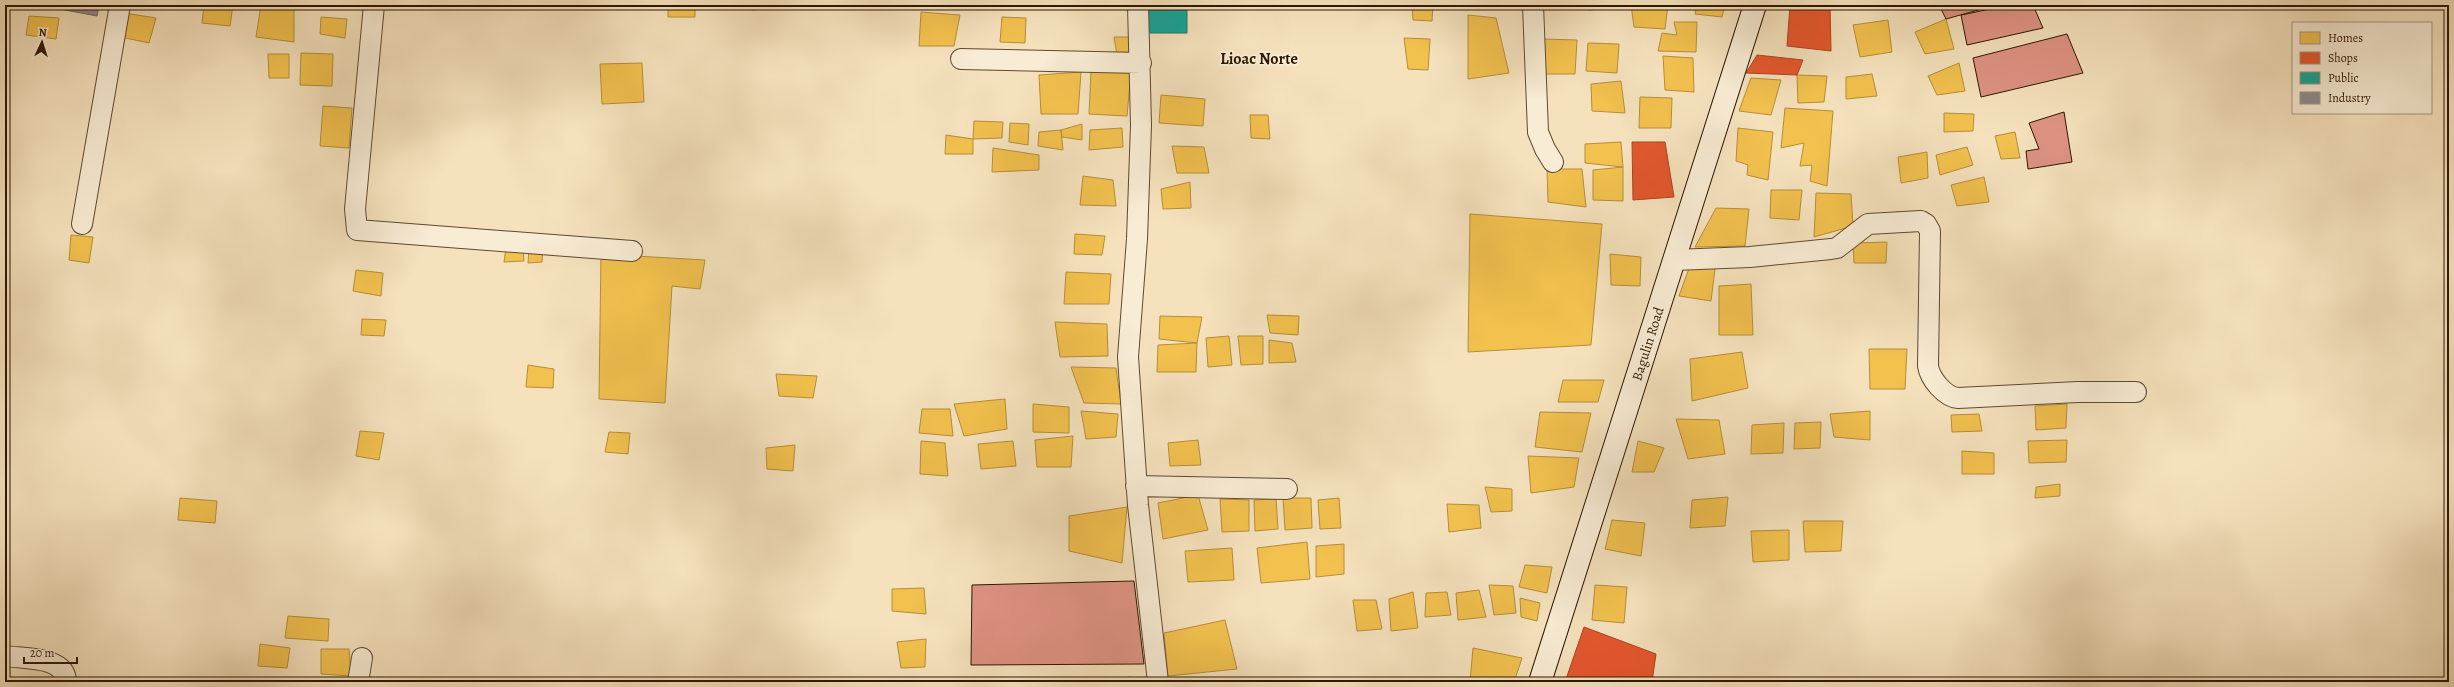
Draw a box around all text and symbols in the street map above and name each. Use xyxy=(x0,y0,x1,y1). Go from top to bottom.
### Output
north arrow xyxy=(22,22,62,62)
legend xyxy=(2292,22,2432,114)
text: N xyxy=(38,25,47,40)
text: Homes xyxy=(2328,30,2363,46)
district label: Lioac Norte xyxy=(1220,48,1298,70)
text: Shops xyxy=(2328,50,2358,66)
text: Public xyxy=(2328,70,2359,86)
text: Industry xyxy=(2328,90,2371,106)
street label: Bagulin Road xyxy=(1627,304,1669,383)
scale bar xyxy=(24,639,77,665)
text: 20 m xyxy=(30,645,54,661)

